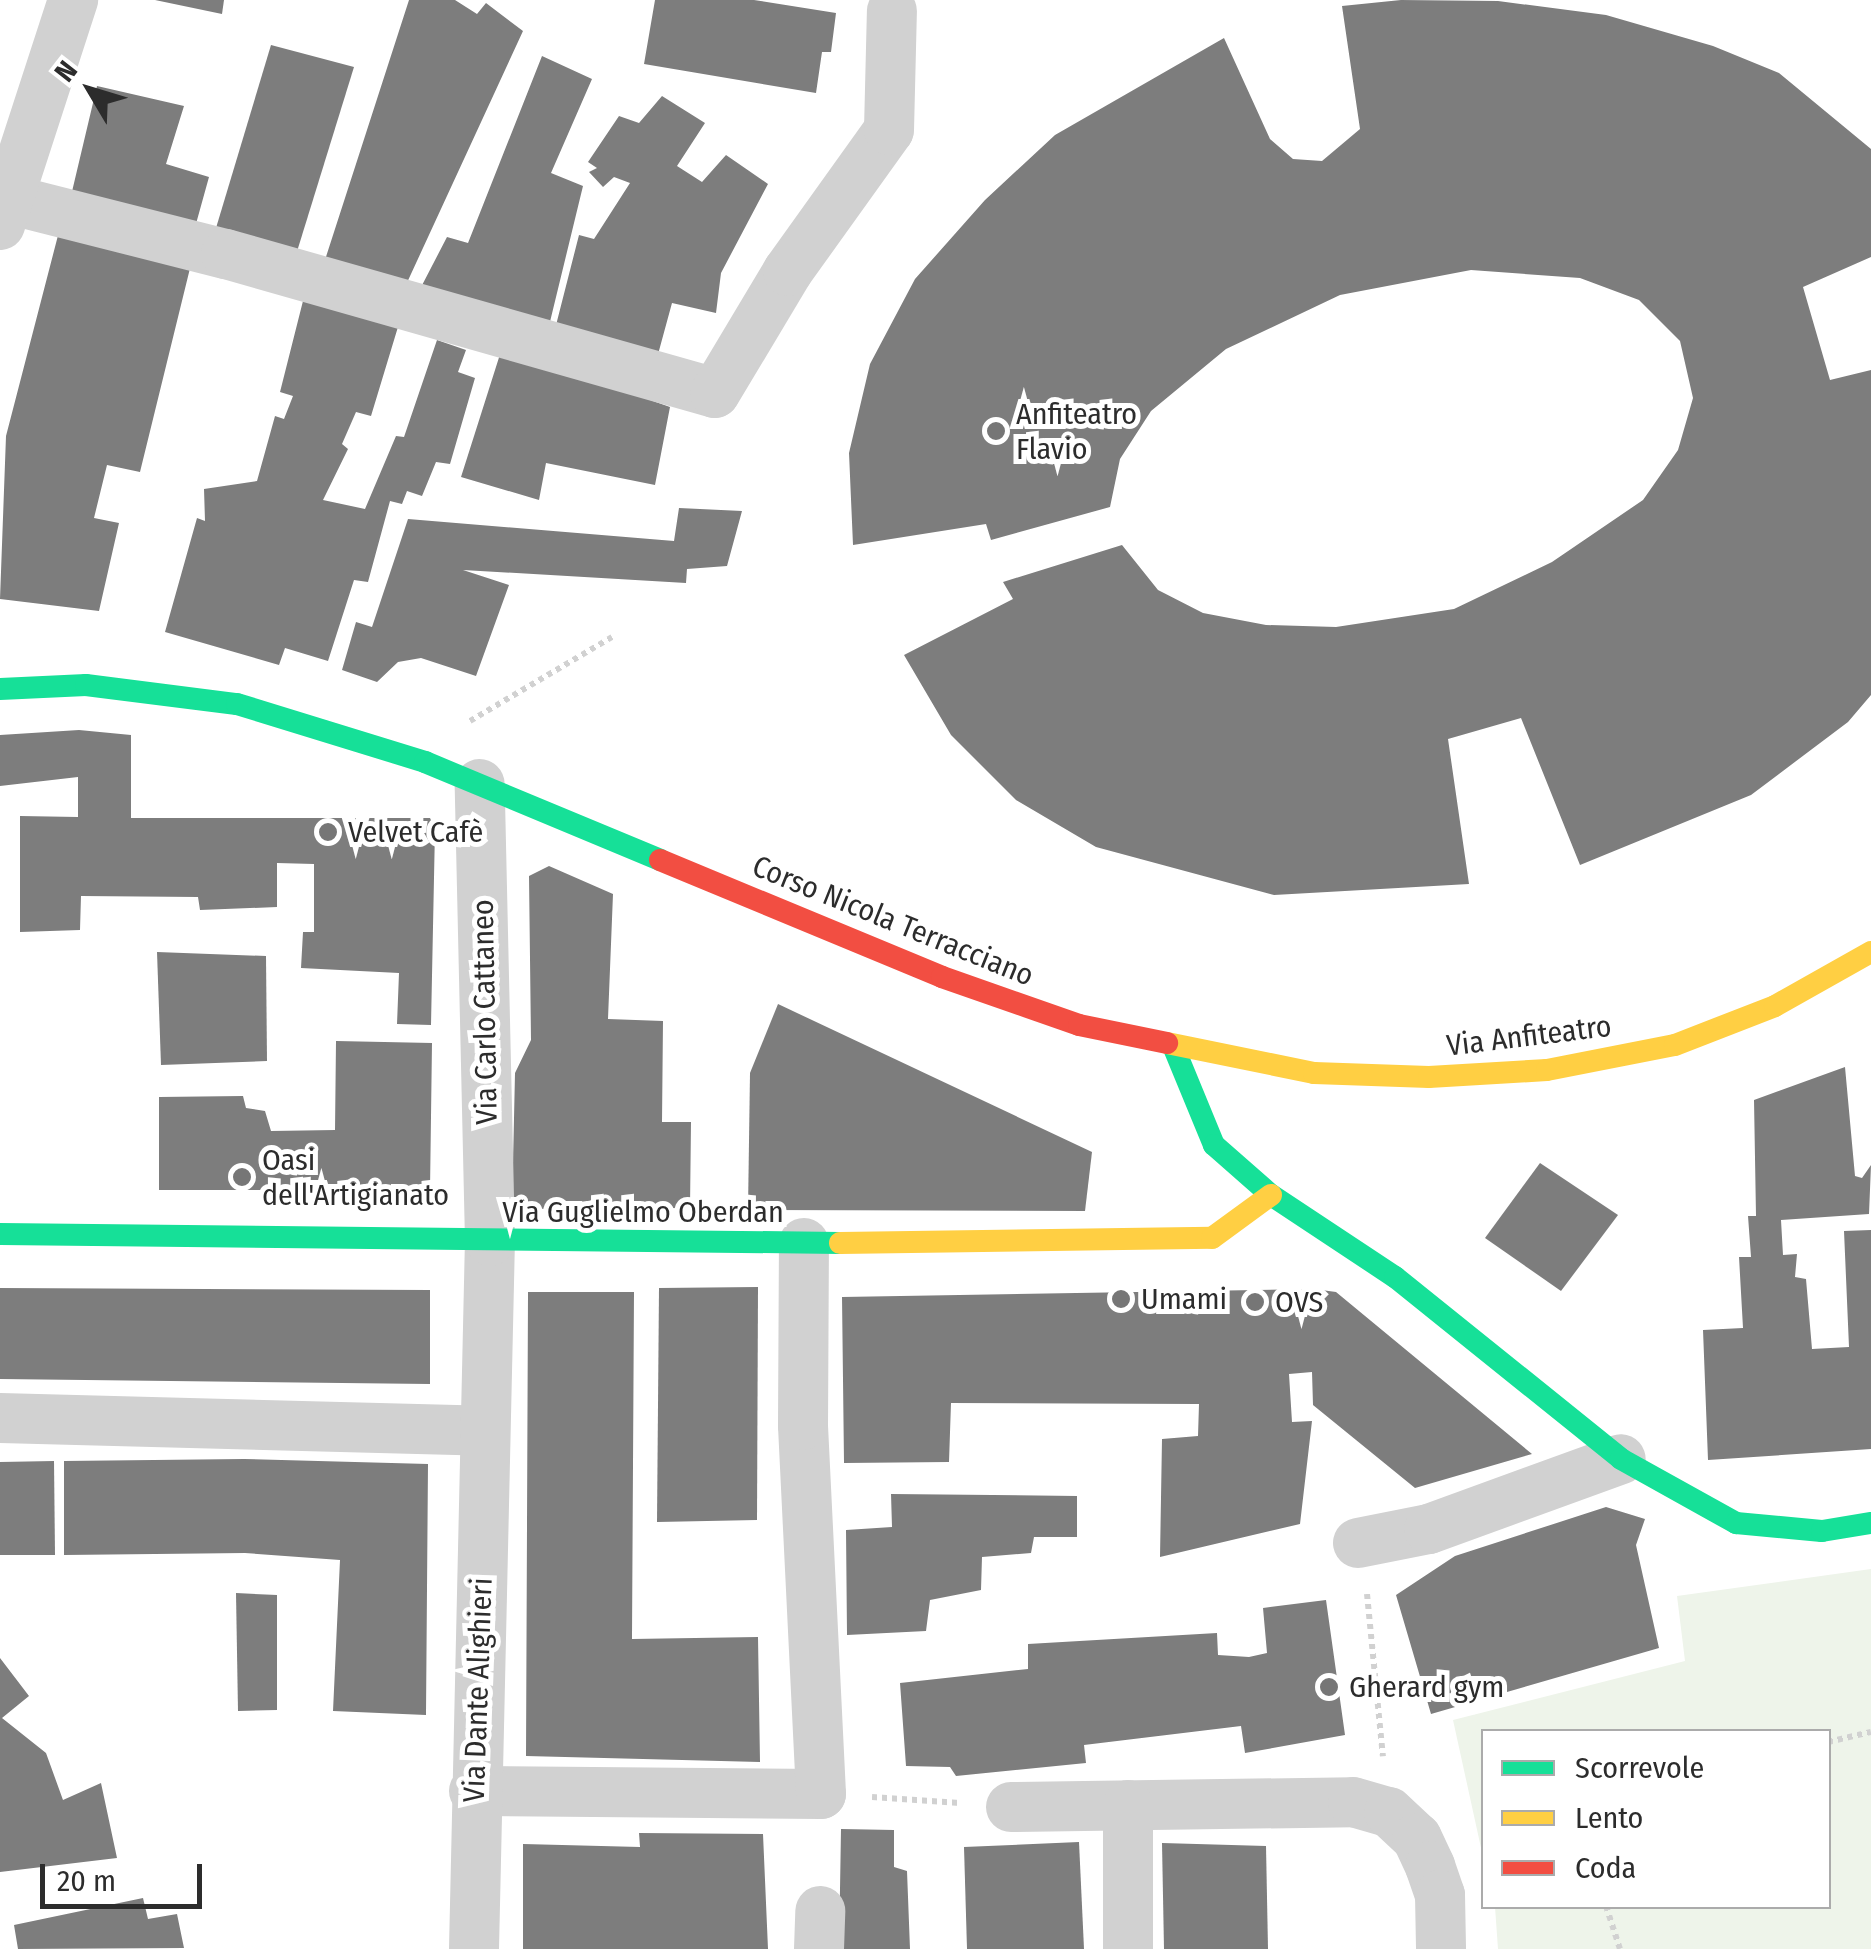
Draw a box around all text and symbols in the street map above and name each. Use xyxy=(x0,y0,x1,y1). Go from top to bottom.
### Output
north arrow xyxy=(40,40,140,140)
text: N xyxy=(48,54,84,88)
place label: Anfiteatro Flavio xyxy=(1016,396,1137,466)
marker: Anfiteatro Flavio xyxy=(985,420,1007,442)
place label: Velvet Cafè xyxy=(348,814,483,850)
marker: Velvet Cafè xyxy=(317,821,339,843)
street label: Corso Nicola Terracciano xyxy=(747,848,1039,994)
street label: Via Carlo Cattaneo xyxy=(465,899,505,1125)
street label: Via Anfiteatro xyxy=(1445,1008,1613,1064)
place label: Oasi dell'Artigianato xyxy=(262,1142,449,1212)
marker: Oasi dell'Artigianato xyxy=(231,1166,253,1188)
street label: Via Guglielmo Oberdan xyxy=(502,1194,784,1230)
place label: Umami xyxy=(1141,1281,1227,1317)
place label: OVS xyxy=(1275,1284,1323,1320)
marker: Umami xyxy=(1110,1288,1132,1310)
marker: OVS xyxy=(1244,1291,1266,1313)
street label: Via Dante Alighieri xyxy=(456,1577,500,1803)
place label: Gherard gym xyxy=(1349,1669,1504,1705)
marker: Gherard gym xyxy=(1318,1676,1340,1698)
legend xyxy=(1481,1729,1831,1909)
text: Scorrevole xyxy=(1575,1750,1704,1786)
text: Lento xyxy=(1575,1800,1643,1836)
scale bar xyxy=(45,1844,208,1906)
text: Coda xyxy=(1575,1850,1636,1886)
text: 20 m xyxy=(57,1863,116,1899)

